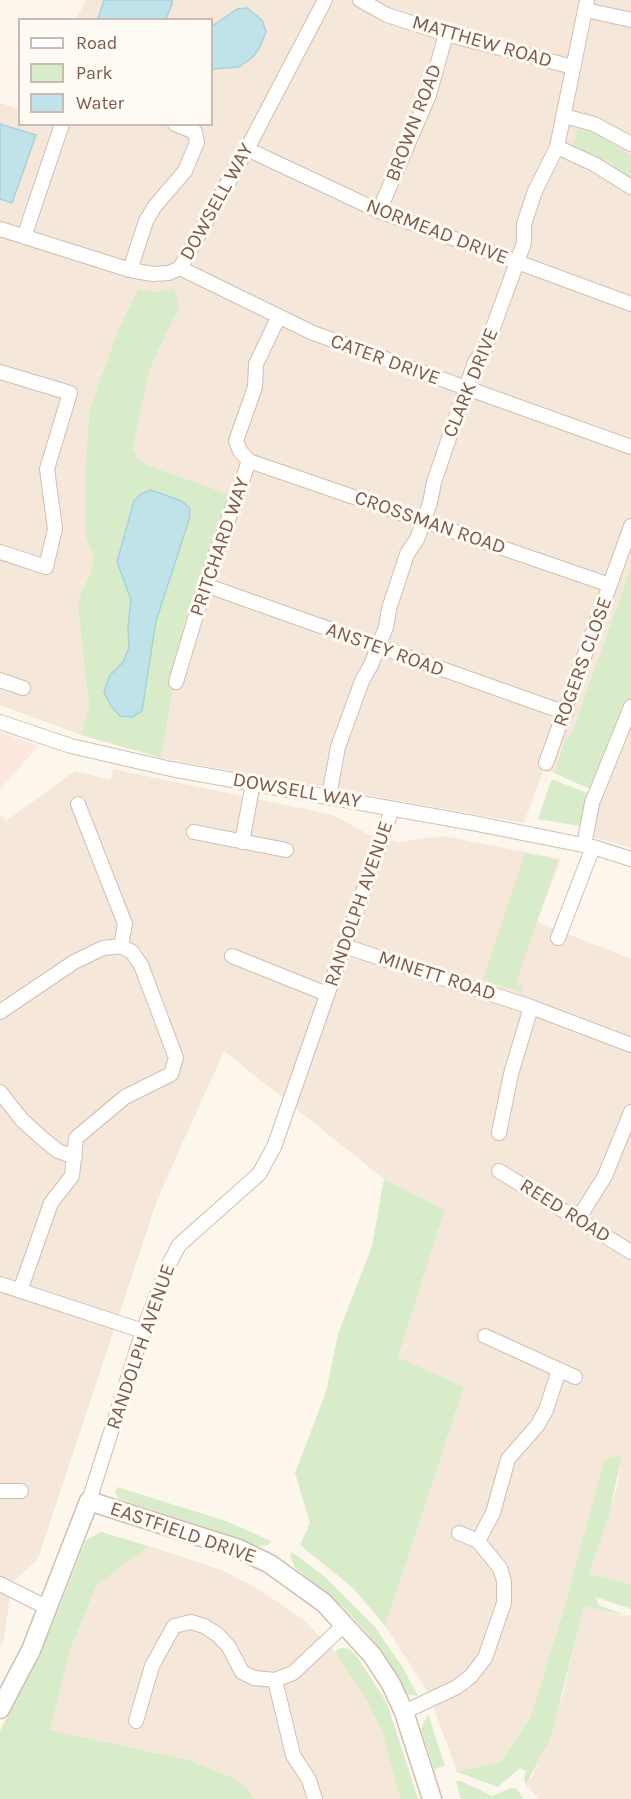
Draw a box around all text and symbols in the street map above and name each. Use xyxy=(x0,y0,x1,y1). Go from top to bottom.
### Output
street label: MATTHEW ROAD xyxy=(409,11,555,73)
legend xyxy=(18,18,213,126)
text: Road xyxy=(76,32,117,54)
street label: BROWN ROAD xyxy=(381,61,447,185)
text: Park xyxy=(76,62,113,84)
text: Water xyxy=(76,92,124,114)
street label: DOWSELL WAY xyxy=(175,139,259,265)
street label: NORMEAD DRIVE xyxy=(363,194,511,270)
street label: CLARK DRIVE xyxy=(438,325,504,441)
street label: CATER DRIVE xyxy=(327,329,443,391)
street label: PRITCHARD WAY xyxy=(185,474,255,620)
street label: CROSSMAN ROAD xyxy=(351,486,509,560)
street label: ROGERS CLOSE xyxy=(548,594,618,730)
street label: ANSTEY ROAD xyxy=(323,618,447,682)
street label: DOWSELL WAY xyxy=(231,768,363,814)
street label: RANDOLPH AVENUE xyxy=(319,818,399,990)
street label: MINETT ROAD xyxy=(375,946,499,1006)
street label: REED ROAD xyxy=(515,1174,615,1248)
street label: RANDOLPH AVENUE xyxy=(101,1261,181,1433)
street label: EASTFIELD DRIVE xyxy=(107,1497,259,1569)

